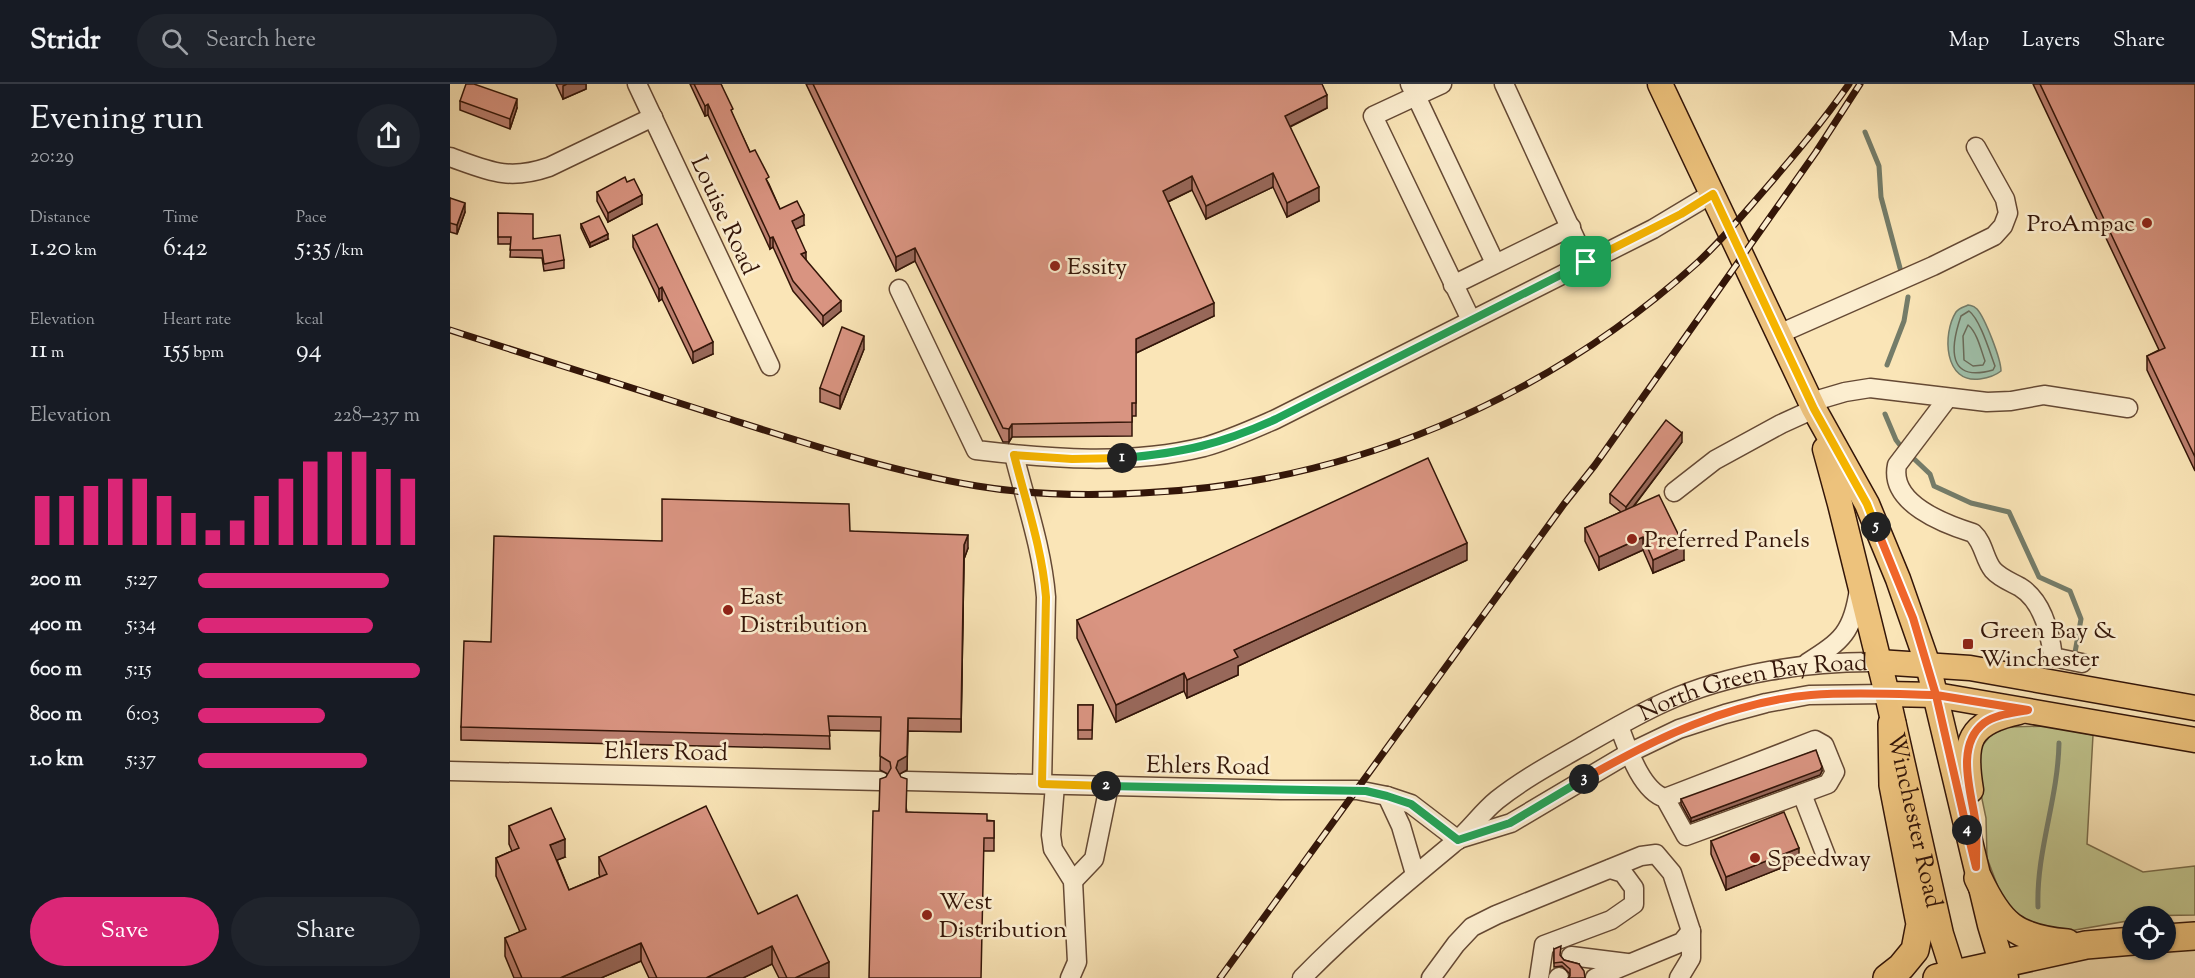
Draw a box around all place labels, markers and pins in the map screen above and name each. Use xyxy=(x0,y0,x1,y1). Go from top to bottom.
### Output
place label: ProAmpac xyxy=(2027,208,2135,242)
marker: ProAmpac xyxy=(2140,216,2154,230)
pin xyxy=(1560,236,1611,287)
place label: Essity xyxy=(1067,251,1127,285)
marker: Essity xyxy=(1048,259,1062,273)
pin: 1 xyxy=(1107,443,1137,473)
pin: 5 xyxy=(1861,512,1891,542)
place label: Preferred Panels xyxy=(1644,524,1810,558)
marker: Preferred Panels xyxy=(1625,532,1639,546)
place label: East Distribution xyxy=(740,581,868,643)
marker: East Distribution xyxy=(721,603,735,617)
place label: Green Bay & Winchester xyxy=(1980,615,2116,677)
marker: Green Bay & Winchester xyxy=(1961,637,1975,651)
pin: 3 xyxy=(1569,764,1599,794)
pin: 2 xyxy=(1091,771,1121,801)
pin: 4 xyxy=(1952,815,1982,845)
place label: Speedway xyxy=(1767,843,1871,877)
marker: Speedway xyxy=(1748,851,1762,865)
place label: West Distribution xyxy=(939,886,1067,948)
marker: West Distribution xyxy=(920,908,934,922)

